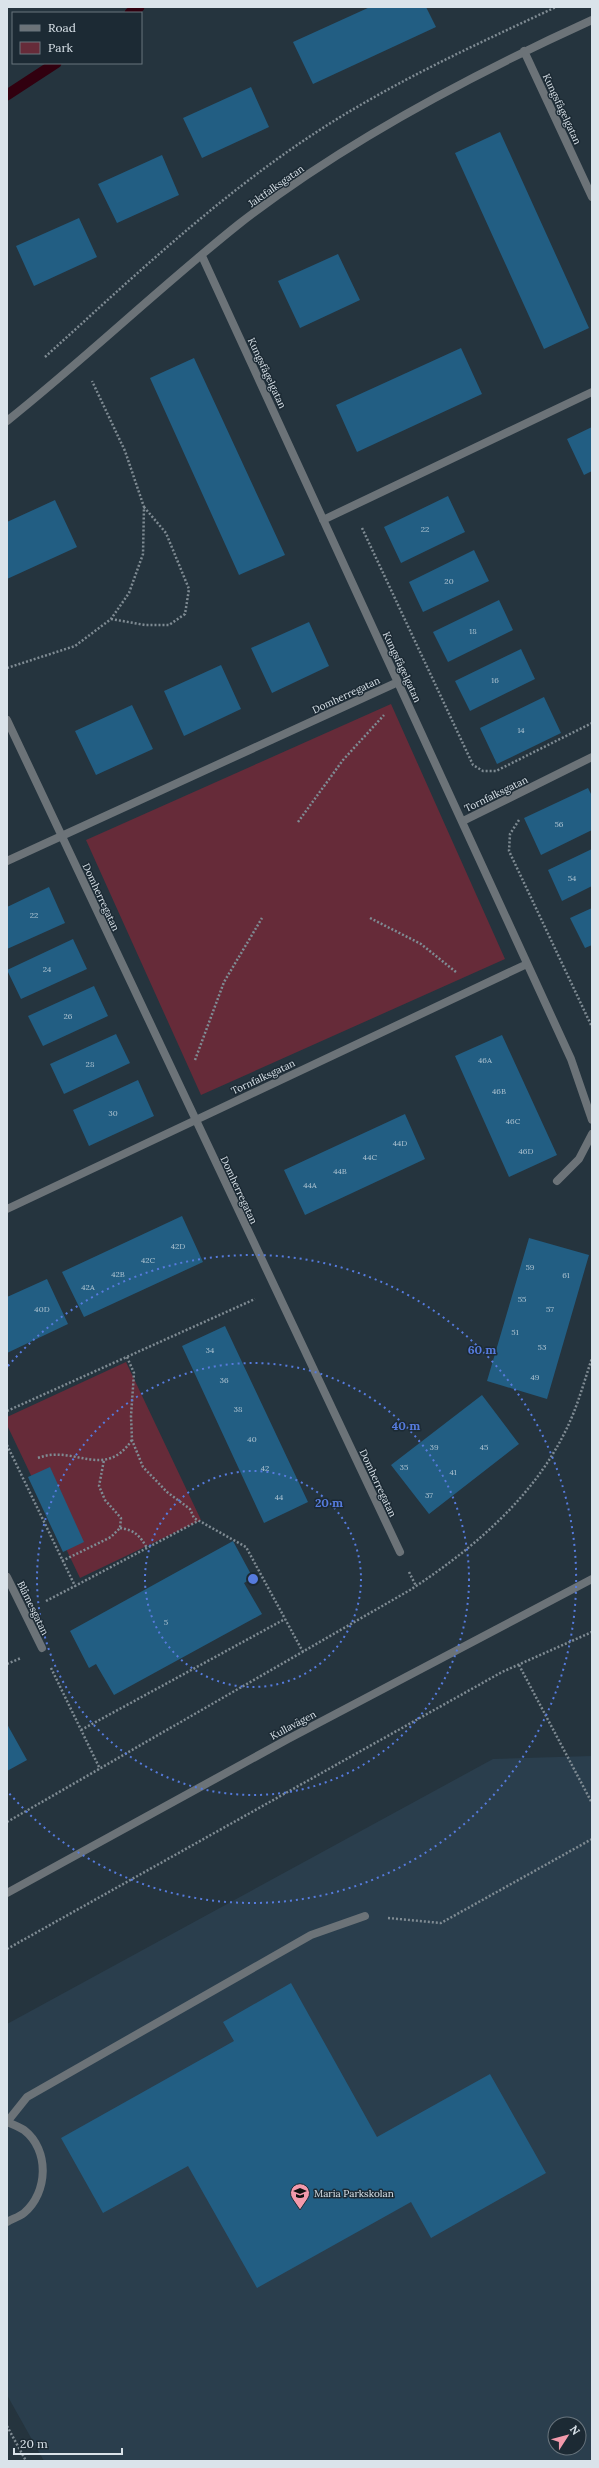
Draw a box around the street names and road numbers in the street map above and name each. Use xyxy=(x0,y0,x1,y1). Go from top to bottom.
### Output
street label: Kungsfågelgatan xyxy=(540,71,584,147)
street label: Jaktfalksgatan xyxy=(245,162,306,211)
street label: Kungsfågelgatan xyxy=(245,335,289,411)
street label: Kungsfågelgatan xyxy=(380,629,424,705)
street label: Domherregatan xyxy=(310,674,382,716)
street label: Tornfalksgatan xyxy=(462,773,530,815)
street label: Domherregatan xyxy=(80,861,122,933)
street label: Tornfalksgatan xyxy=(229,1056,297,1098)
street label: Domherregatan xyxy=(218,1154,260,1226)
street label: Domherregatan xyxy=(357,1447,399,1519)
street label: Blåmesgatan xyxy=(14,1579,52,1637)
street label: Kullavägen xyxy=(268,1707,318,1743)

